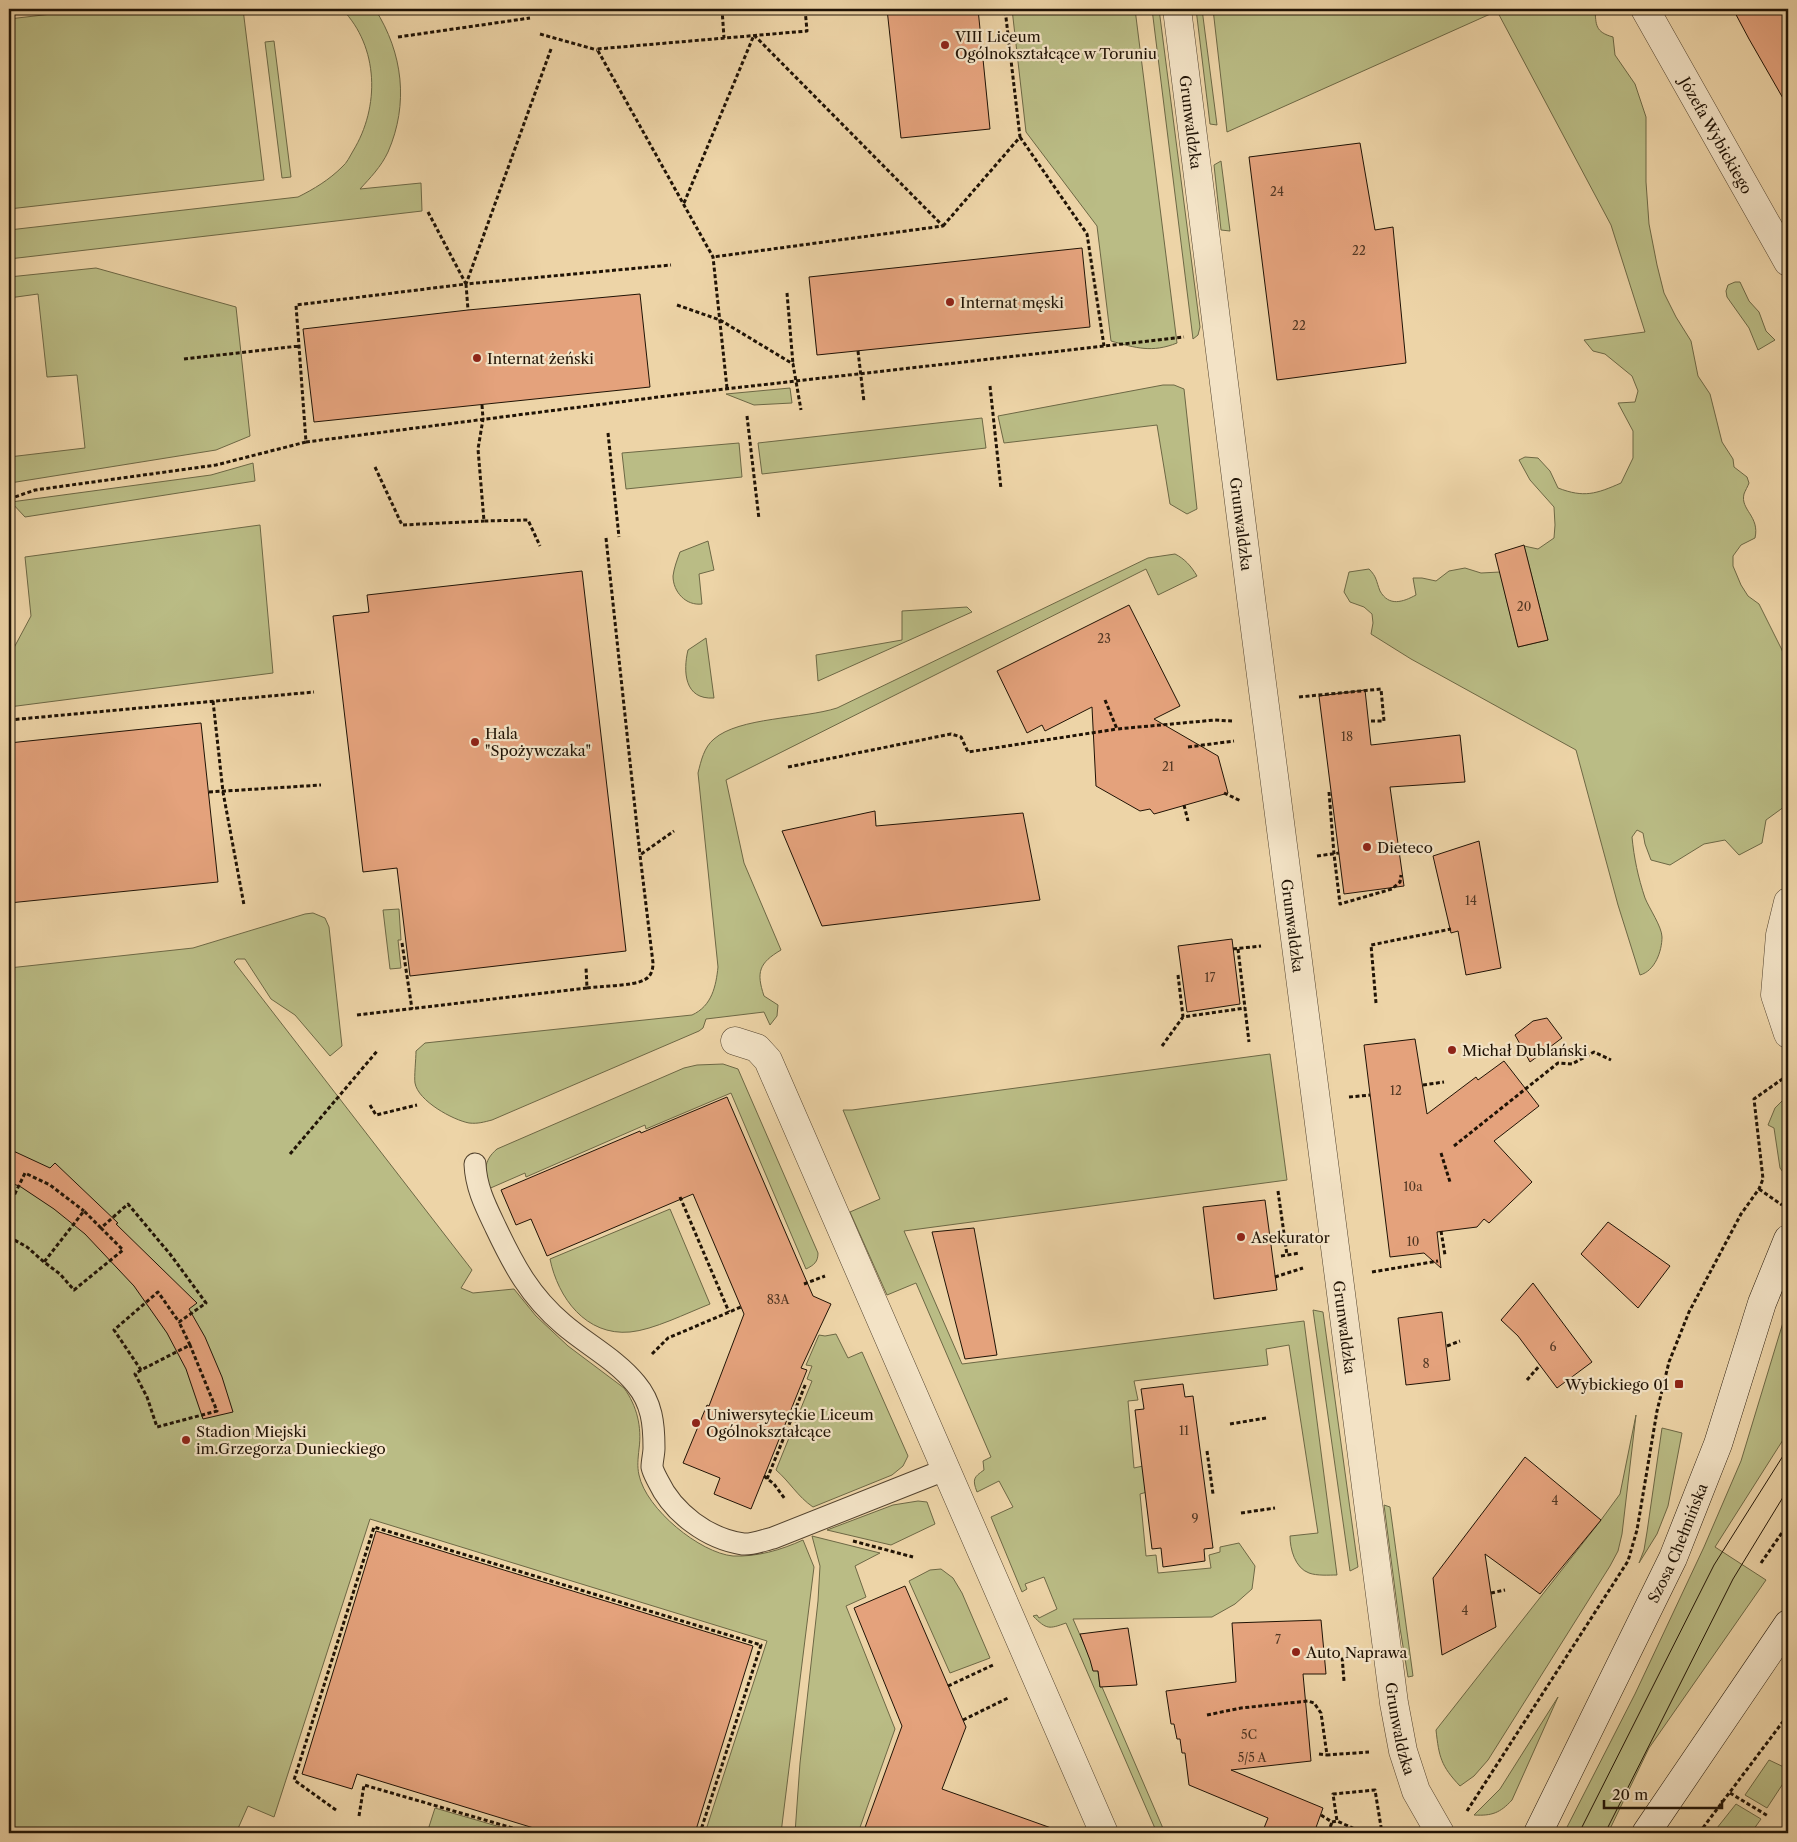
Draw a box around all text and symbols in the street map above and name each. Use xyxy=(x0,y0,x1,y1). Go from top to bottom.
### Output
place label: VIII Liceum Ogólnokształcące w Toruniu xyxy=(954,27,1157,63)
marker: VIII Liceum Ogólnokształcące w Toruniu xyxy=(939,39,951,51)
street label: Józefa Wybickiego xyxy=(1675,72,1757,197)
street label: Grunwaldzka xyxy=(1176,74,1206,170)
house number: 24 xyxy=(1270,184,1284,199)
house number: 22 xyxy=(1352,243,1366,258)
place label: Internat męski xyxy=(960,293,1064,312)
marker: Internat męski xyxy=(944,296,956,308)
house number: 22 xyxy=(1292,318,1306,333)
place label: Internat żeński xyxy=(487,349,594,368)
marker: Internat żeński xyxy=(471,352,483,364)
street label: Grunwaldzka xyxy=(1226,476,1257,572)
house number: 20 xyxy=(1517,599,1531,614)
house number: 23 xyxy=(1097,631,1111,646)
place label: Hala "Spożywczaka" xyxy=(485,724,591,760)
house number: 18 xyxy=(1341,729,1353,744)
marker: Hala "Spożywczaka" xyxy=(469,736,481,748)
house number: 21 xyxy=(1162,759,1174,774)
place label: Dieteco xyxy=(1377,838,1433,857)
marker: Dieteco xyxy=(1361,841,1373,853)
street label: Grunwaldzka xyxy=(1278,878,1308,974)
house number: 14 xyxy=(1465,893,1477,908)
house number: 17 xyxy=(1205,970,1216,985)
place label: Michał Dublański xyxy=(1462,1041,1588,1060)
marker: Michał Dublański xyxy=(1446,1044,1458,1056)
house number: 12 xyxy=(1390,1083,1402,1098)
house number: 10a xyxy=(1404,1179,1423,1194)
place label: Asekurator xyxy=(1250,1228,1331,1247)
marker: Asekurator xyxy=(1235,1231,1247,1243)
house number: 10 xyxy=(1407,1234,1419,1249)
street label: Grunwaldzka xyxy=(1329,1279,1360,1375)
house number: 83A xyxy=(767,1292,790,1307)
house number: 6 xyxy=(1549,1339,1557,1354)
house number: 8 xyxy=(1422,1356,1430,1371)
place label: Wybickiego 01 xyxy=(1564,1375,1670,1394)
marker: Wybickiego 01 xyxy=(1673,1378,1685,1390)
place label: Uniwersyteckie Liceum Ogólnokształcące xyxy=(706,1405,874,1441)
marker: Uniwersyteckie Liceum Ogólnokształcące xyxy=(690,1417,702,1429)
place label: Stadion Miejski im.Grzegorza Dunieckiego xyxy=(196,1422,386,1458)
house number: 11 xyxy=(1179,1423,1189,1438)
marker: Stadion Miejski im.Grzegorza Dunieckiego xyxy=(180,1434,192,1446)
street label: Szosa Chełmińska xyxy=(1643,1480,1711,1606)
house number: 4 xyxy=(1552,1493,1559,1508)
house number: 9 xyxy=(1191,1511,1199,1526)
house number: 4 xyxy=(1462,1603,1469,1618)
house number: 7 xyxy=(1275,1632,1281,1647)
place label: Auto Naprawa xyxy=(1305,1643,1408,1662)
marker: Auto Naprawa xyxy=(1290,1646,1302,1658)
street label: Grunwaldzka xyxy=(1382,1681,1420,1777)
house number: 5C xyxy=(1241,1727,1257,1742)
house number: 5/5 A xyxy=(1238,1750,1267,1765)
scale bar xyxy=(1604,1777,1722,1809)
text: 20 m xyxy=(1612,1785,1648,1804)

